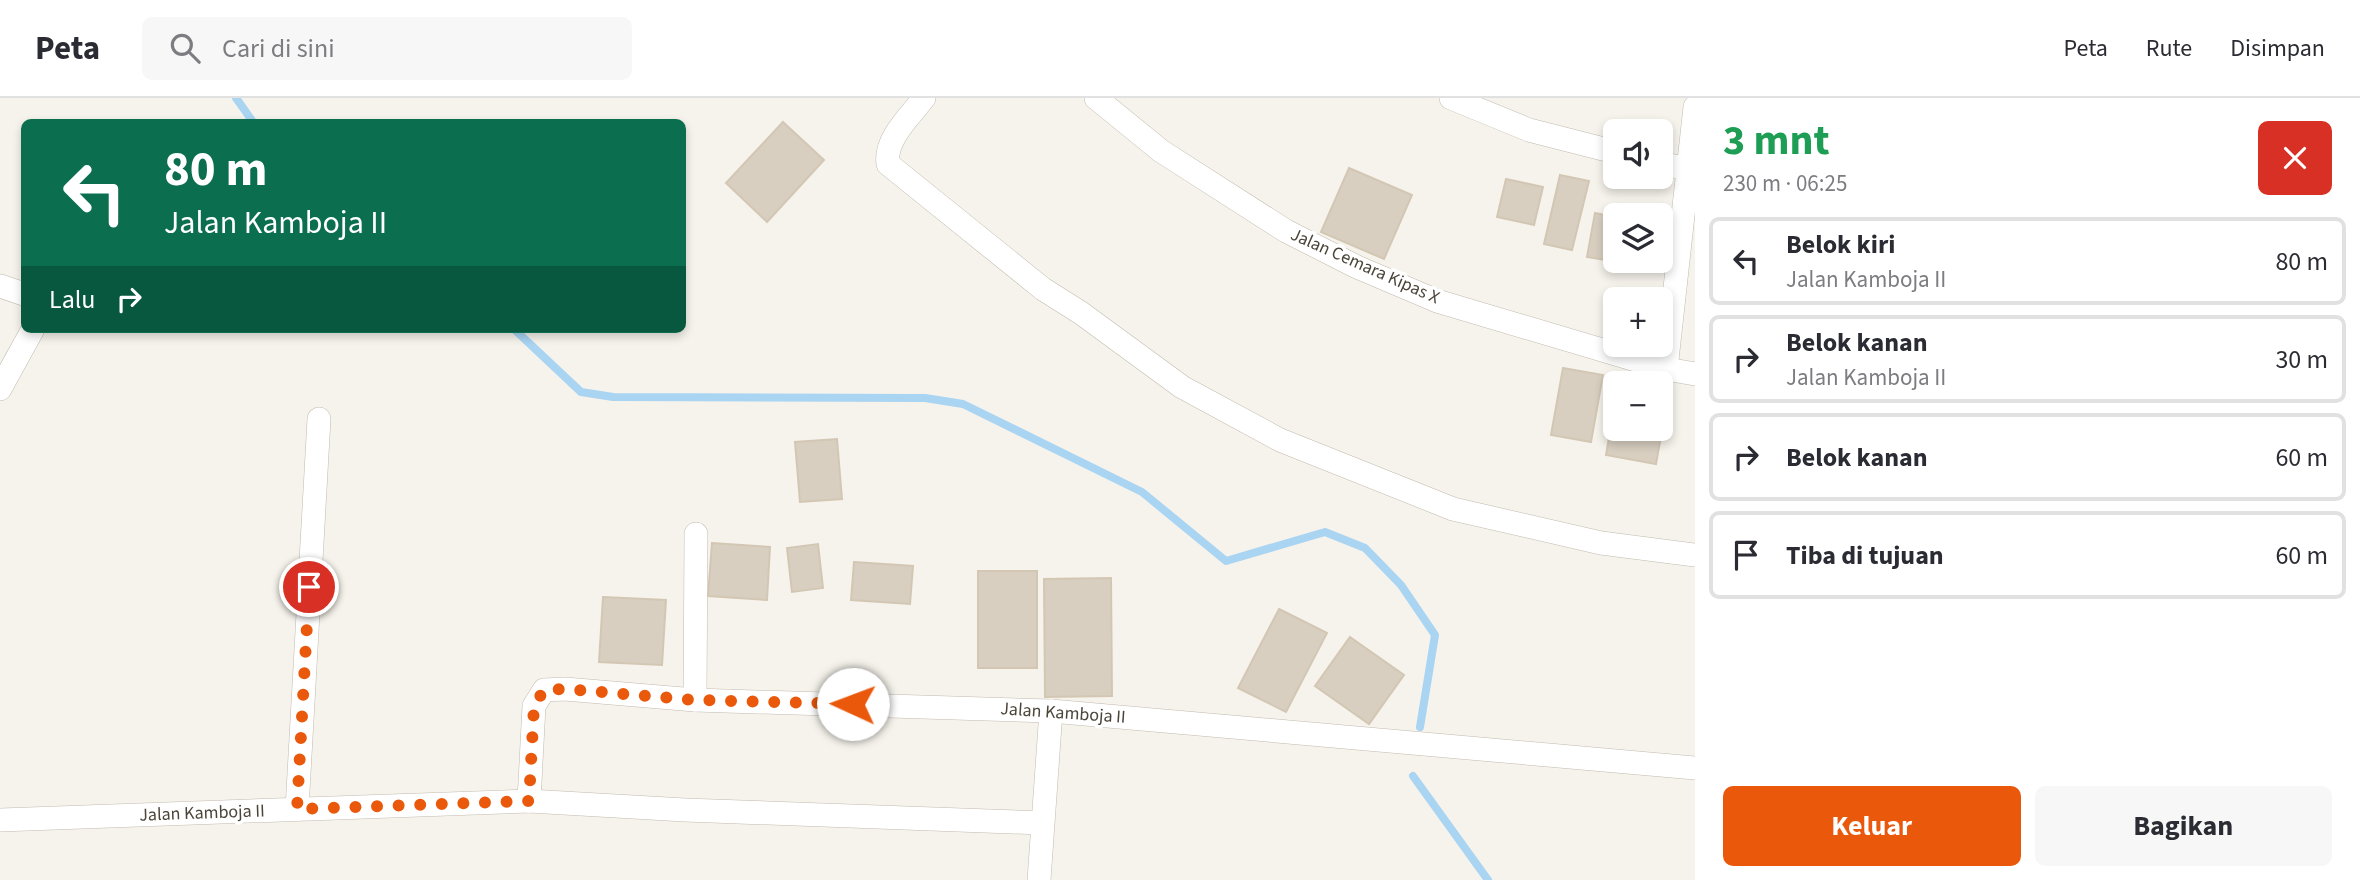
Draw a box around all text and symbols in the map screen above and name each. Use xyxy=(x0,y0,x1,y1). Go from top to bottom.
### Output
search box xyxy=(142,17,632,80)
text: Peta xyxy=(35,25,100,72)
icon: search xyxy=(166,29,204,67)
text: Cari di sini xyxy=(222,30,335,67)
text: Peta xyxy=(2063,31,2108,66)
text: Rute xyxy=(2146,31,2192,66)
text: Disimpan xyxy=(2230,31,2325,66)
text: 3 mnt xyxy=(1723,111,1830,171)
map controls xyxy=(1603,119,1673,441)
button: sound xyxy=(1603,119,1673,189)
button: close xyxy=(2258,121,2332,195)
text: 80 m xyxy=(164,135,268,205)
icon: left xyxy=(49,147,140,238)
text: 230 m · 06:25 xyxy=(1723,167,1847,200)
text: Jalan Kamboja II xyxy=(164,200,387,246)
button: layers xyxy=(1603,203,1673,273)
street label: Jalan Cemara Kipas X xyxy=(1287,222,1443,310)
text: Belok kiri xyxy=(1786,226,1895,263)
icon: left xyxy=(1727,242,1765,280)
text: 80 m xyxy=(2275,243,2328,280)
text: Jalan Kamboja II xyxy=(1786,263,1946,296)
icon: right xyxy=(110,280,148,318)
text: Lalu xyxy=(49,281,96,318)
button: + xyxy=(1603,287,1673,357)
text: Belok kanan xyxy=(1786,324,1928,361)
icon: right xyxy=(1727,340,1765,378)
text: 30 m xyxy=(2275,341,2328,378)
text: Jalan Kamboja II xyxy=(1786,361,1946,394)
button: − xyxy=(1603,371,1673,441)
icon: right xyxy=(1727,438,1765,476)
text: Belok kanan xyxy=(1786,439,1928,476)
text: 60 m xyxy=(2275,439,2328,476)
icon: arrive xyxy=(1727,536,1765,574)
text: Tiba di tujuan xyxy=(1786,537,1944,574)
text: 60 m xyxy=(2275,537,2328,574)
pin xyxy=(279,557,339,617)
icon: arrive xyxy=(290,568,328,606)
position arrow xyxy=(816,667,890,741)
street label: Jalan Kamboja II xyxy=(1000,696,1126,730)
button: Keluar xyxy=(1723,786,2021,866)
button: Bagikan xyxy=(2035,786,2332,866)
street label: Jalan Kamboja II xyxy=(139,798,265,828)

